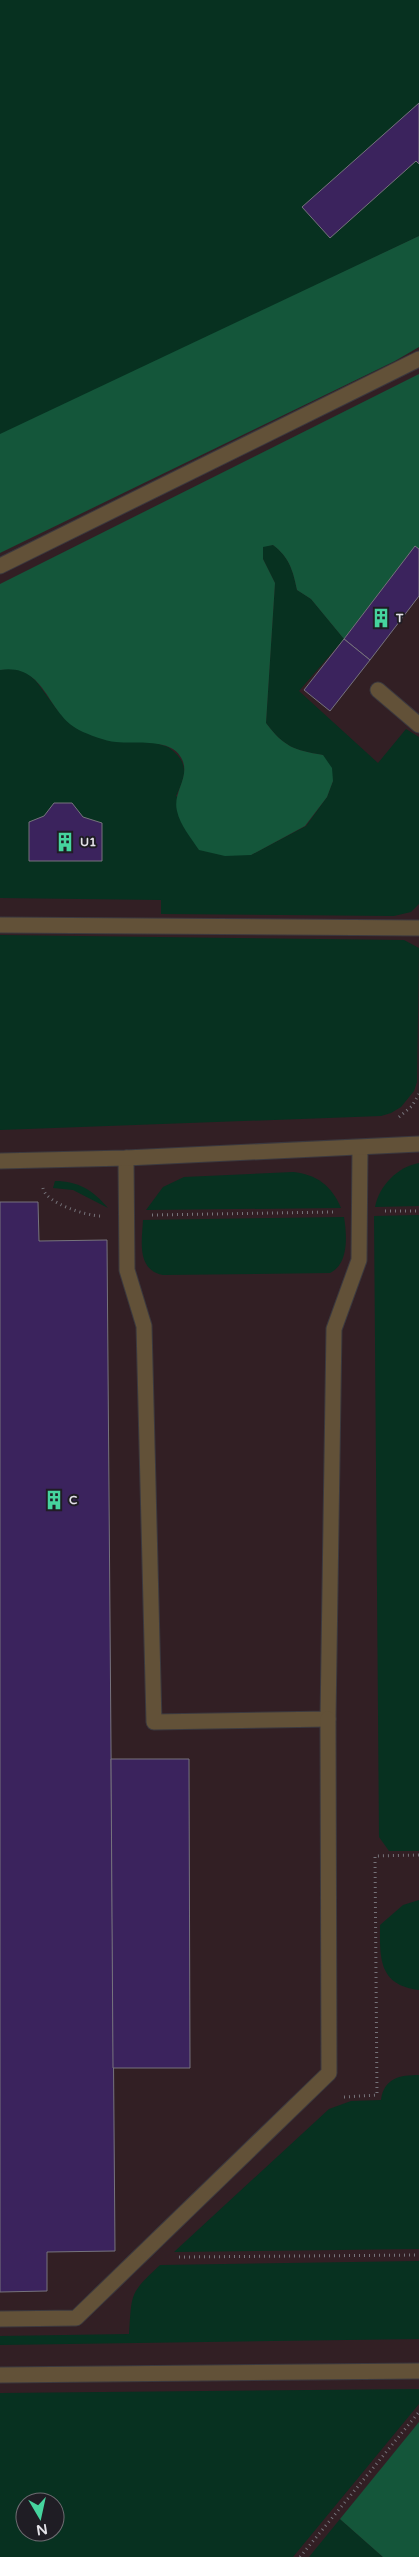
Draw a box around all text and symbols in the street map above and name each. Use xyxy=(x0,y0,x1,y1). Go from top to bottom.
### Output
building icon: T xyxy=(370,607,392,629)
place label: T xyxy=(395,611,404,625)
building icon: U1 xyxy=(54,831,76,853)
place label: U1 xyxy=(80,835,97,849)
building icon: C xyxy=(43,1489,65,1511)
place label: C xyxy=(69,1493,78,1507)
north arrow xyxy=(15,2492,65,2542)
text: N xyxy=(35,2520,49,2539)

